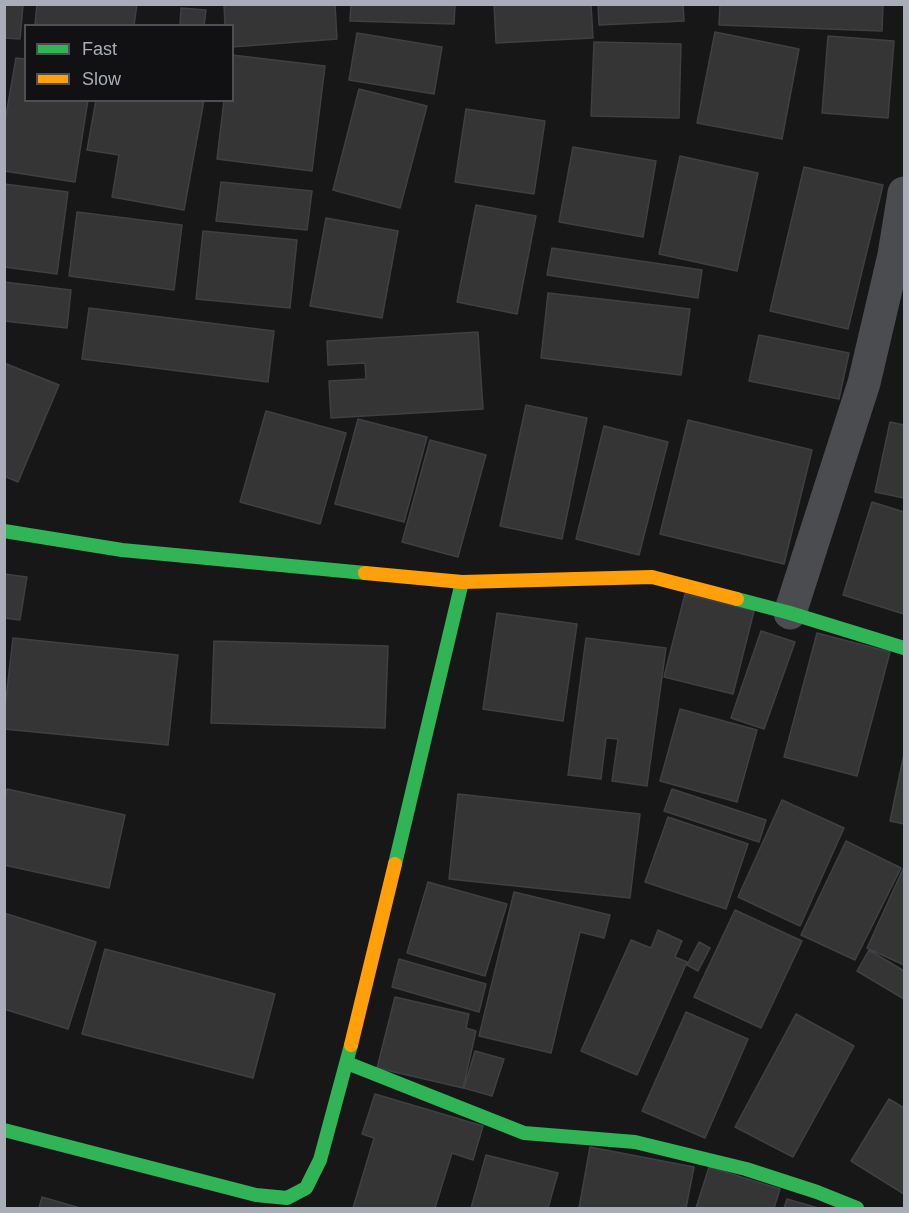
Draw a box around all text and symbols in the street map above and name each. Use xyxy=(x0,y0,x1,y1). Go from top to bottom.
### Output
legend xyxy=(24,24,234,102)
text: Fast xyxy=(82,39,117,59)
text: Slow xyxy=(82,69,121,89)

